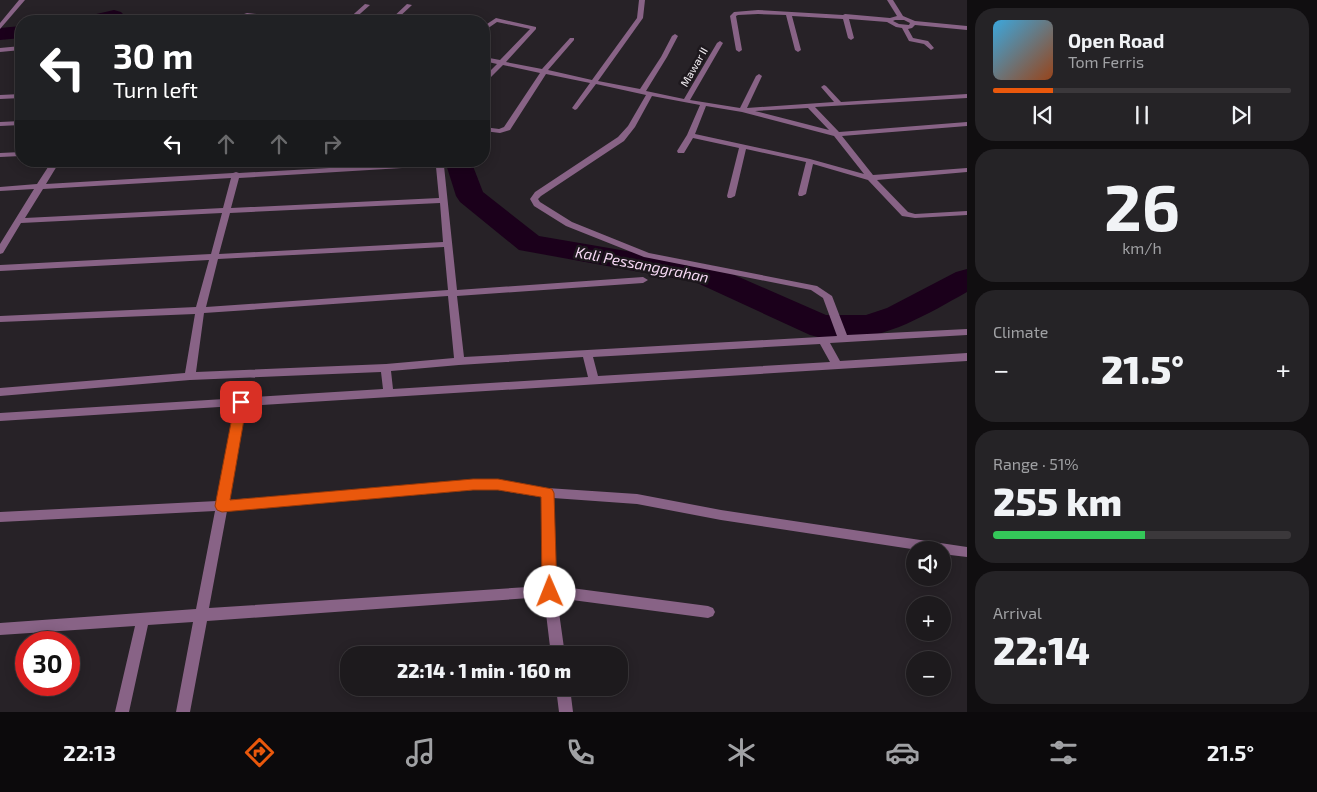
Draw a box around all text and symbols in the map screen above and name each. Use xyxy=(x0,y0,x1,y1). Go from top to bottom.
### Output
text: Open Road xyxy=(1068,29,1164,52)
text: 30 m xyxy=(113,34,193,76)
icon: left xyxy=(30,35,95,100)
street label: Mawar II xyxy=(677,45,710,89)
text: Tom Ferris xyxy=(1068,52,1144,71)
text: Turn left xyxy=(113,76,198,102)
icon: previous xyxy=(1029,101,1057,129)
icon: pause xyxy=(1128,101,1156,129)
icon: next xyxy=(1227,101,1255,129)
icon: left xyxy=(159,130,187,158)
icon: ahead xyxy=(212,130,240,158)
icon: ahead xyxy=(265,130,293,158)
icon: right xyxy=(318,130,346,158)
text: 26 xyxy=(1104,166,1180,244)
text: km/h xyxy=(1122,238,1162,257)
water label: Kali Pessanggrahan xyxy=(574,242,710,286)
text: Climate xyxy=(993,322,1048,341)
text: 21.5° xyxy=(1101,346,1184,392)
text: − xyxy=(993,352,1009,386)
text: + xyxy=(1276,352,1291,386)
pin xyxy=(220,381,262,423)
icon: arrive xyxy=(227,388,255,416)
text: Range · 51% xyxy=(993,454,1079,473)
text: 255 km xyxy=(993,478,1122,524)
map controls xyxy=(906,541,951,696)
button: sound xyxy=(906,541,951,586)
position arrow xyxy=(523,565,575,617)
button: + xyxy=(906,596,951,641)
text: Arrival xyxy=(993,603,1042,622)
text: 22:14 xyxy=(993,627,1090,673)
speed limit sign: 30 xyxy=(15,631,80,696)
button: − xyxy=(906,651,951,696)
text: 22:14 · 1 min · 160 m xyxy=(397,659,571,682)
icon: directions xyxy=(242,735,277,770)
icon: music xyxy=(403,735,438,770)
icon: phone xyxy=(563,735,598,770)
icon: climate xyxy=(724,735,759,770)
icon: car xyxy=(885,735,920,770)
icon: filters xyxy=(1046,735,1081,770)
text: 22:13 xyxy=(63,739,116,765)
text: 21.5° xyxy=(1207,739,1254,765)

